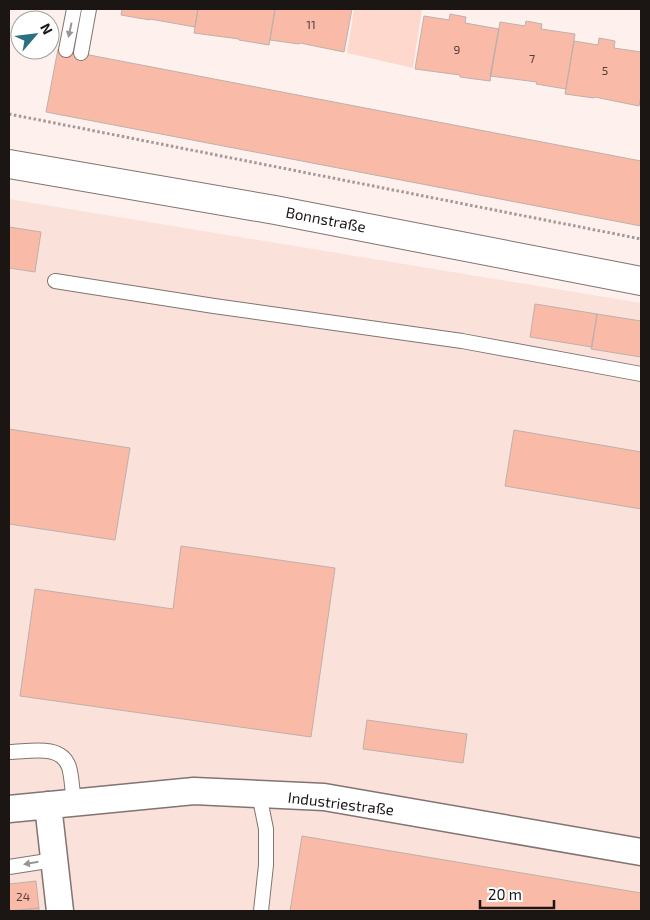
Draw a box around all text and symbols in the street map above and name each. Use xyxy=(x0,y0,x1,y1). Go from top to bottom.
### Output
north arrow xyxy=(10,10,60,60)
house number: 11 xyxy=(306,17,316,31)
text: N xyxy=(37,20,57,37)
one-way arrow xyxy=(66,22,74,37)
house number: 9 xyxy=(454,42,461,56)
house number: 7 xyxy=(529,51,535,65)
house number: 5 xyxy=(602,63,608,77)
street label: Bonnstraße xyxy=(285,202,367,236)
street label: Industriestraße xyxy=(287,788,395,818)
one-way arrow xyxy=(23,860,39,868)
scale bar xyxy=(480,878,554,910)
text: 20 m xyxy=(488,885,522,903)
house number: 24 xyxy=(16,889,30,903)

